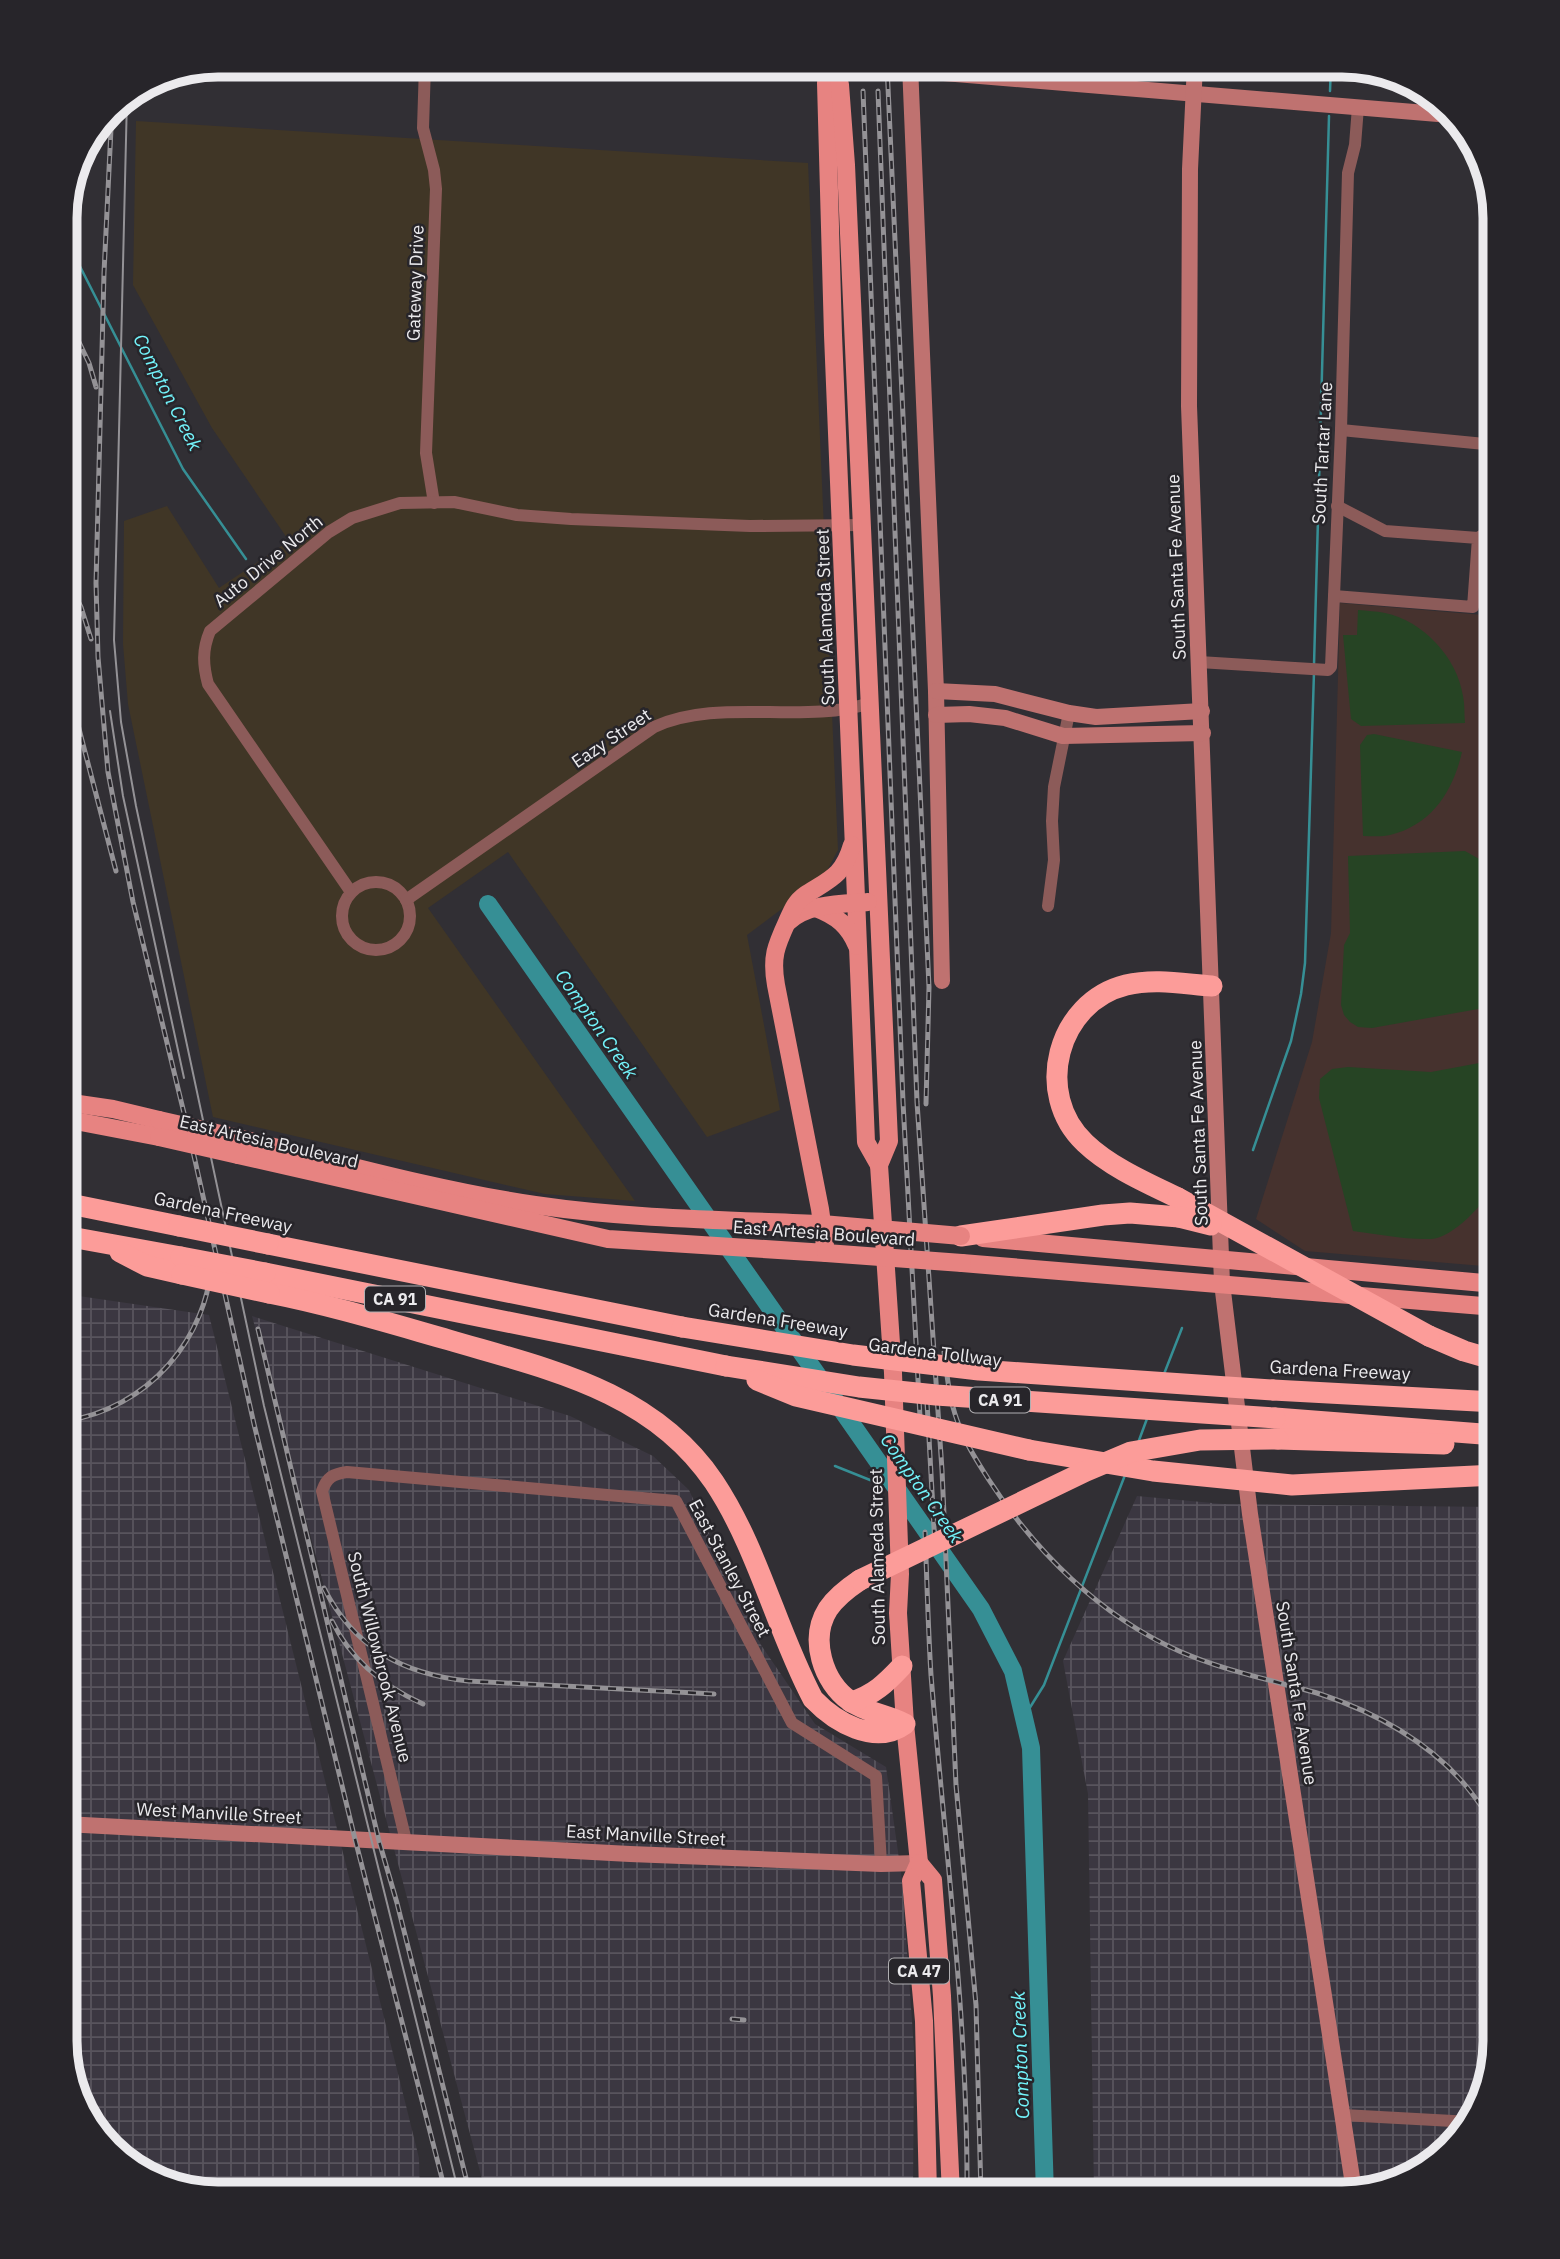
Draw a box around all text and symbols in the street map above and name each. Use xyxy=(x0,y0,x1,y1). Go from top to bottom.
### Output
street label: Gateway Drive xyxy=(401,224,429,342)
water label: Compton Creek xyxy=(128,330,208,455)
street label: South Tartar Lane xyxy=(1307,381,1337,525)
street label: South Santa Fe Avenue xyxy=(1161,474,1191,660)
street label: Auto Drive North xyxy=(209,510,327,612)
street label: South Alameda Street xyxy=(810,528,840,706)
street label: Eazy Street xyxy=(567,703,655,773)
water label: Compton Creek xyxy=(550,965,644,1084)
street label: South Santa Fe Avenue xyxy=(1183,1040,1213,1226)
street label: East Artesia Boulevard xyxy=(177,1109,361,1173)
street label: Gardena Freeway xyxy=(152,1186,294,1238)
street label: East Artesia Boulevard xyxy=(732,1215,916,1251)
road number: CA 91 xyxy=(365,1287,425,1312)
street label: Gardena Freeway xyxy=(707,1298,849,1342)
street label: Gardena Tollway xyxy=(867,1332,1003,1372)
street label: Gardena Freeway xyxy=(1269,1355,1411,1385)
road number: CA 91 xyxy=(970,1388,1030,1412)
water label: Compton Creek xyxy=(875,1429,969,1548)
street label: South Alameda Street xyxy=(864,1468,890,1646)
street label: East Stanley Street xyxy=(684,1495,776,1641)
street label: South Willowbrook Avenue xyxy=(343,1549,417,1765)
street label: South Santa Fe Avenue xyxy=(1271,1599,1323,1787)
street label: West Manville Street xyxy=(136,1797,302,1829)
street label: East Manville Street xyxy=(565,1819,727,1851)
road number: CA 47 xyxy=(889,1958,949,1983)
water label: Compton Creek xyxy=(1006,1990,1034,2119)

